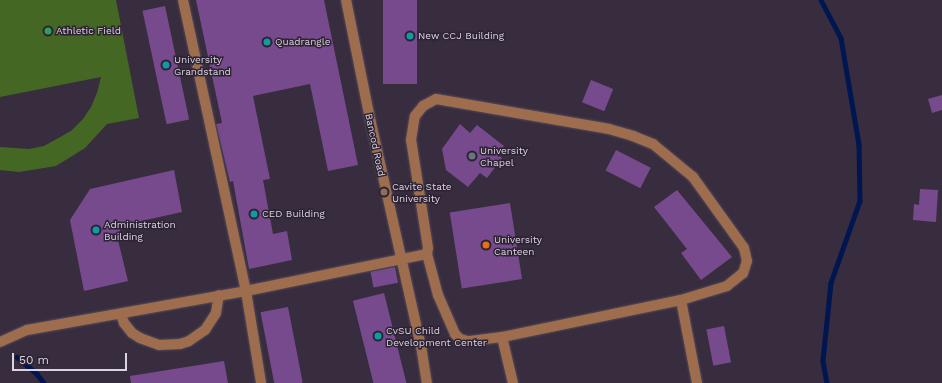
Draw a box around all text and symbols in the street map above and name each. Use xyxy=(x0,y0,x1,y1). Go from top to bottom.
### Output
place label: Athletic Field xyxy=(56,25,121,37)
marker: Athletic Field xyxy=(43,26,53,36)
place label: New CCJ Building xyxy=(418,30,504,42)
marker: New CCJ Building xyxy=(405,31,415,41)
place label: Quadrangle xyxy=(275,36,331,48)
marker: Quadrangle xyxy=(262,37,272,47)
place label: University Grandstand xyxy=(174,53,231,76)
marker: University Grandstand xyxy=(161,60,171,70)
street label: Bancod Road xyxy=(362,112,388,178)
place label: University Chapel xyxy=(480,144,528,168)
marker: University Chapel xyxy=(467,151,477,161)
place label: Cavite State University xyxy=(392,180,452,204)
marker: Cavite State University xyxy=(379,187,389,197)
place label: CED Building xyxy=(262,208,325,220)
marker: CED Building xyxy=(249,209,259,219)
place label: Administration Building xyxy=(104,218,176,242)
marker: Administration Building xyxy=(91,225,101,235)
place label: University Canteen xyxy=(494,233,542,256)
marker: University Canteen xyxy=(481,240,491,250)
place label: CvSU Child Development Center xyxy=(386,324,487,348)
marker: CvSU Child Development Center xyxy=(373,331,383,341)
scale bar xyxy=(14,345,129,371)
text: 50 m xyxy=(19,353,49,367)

